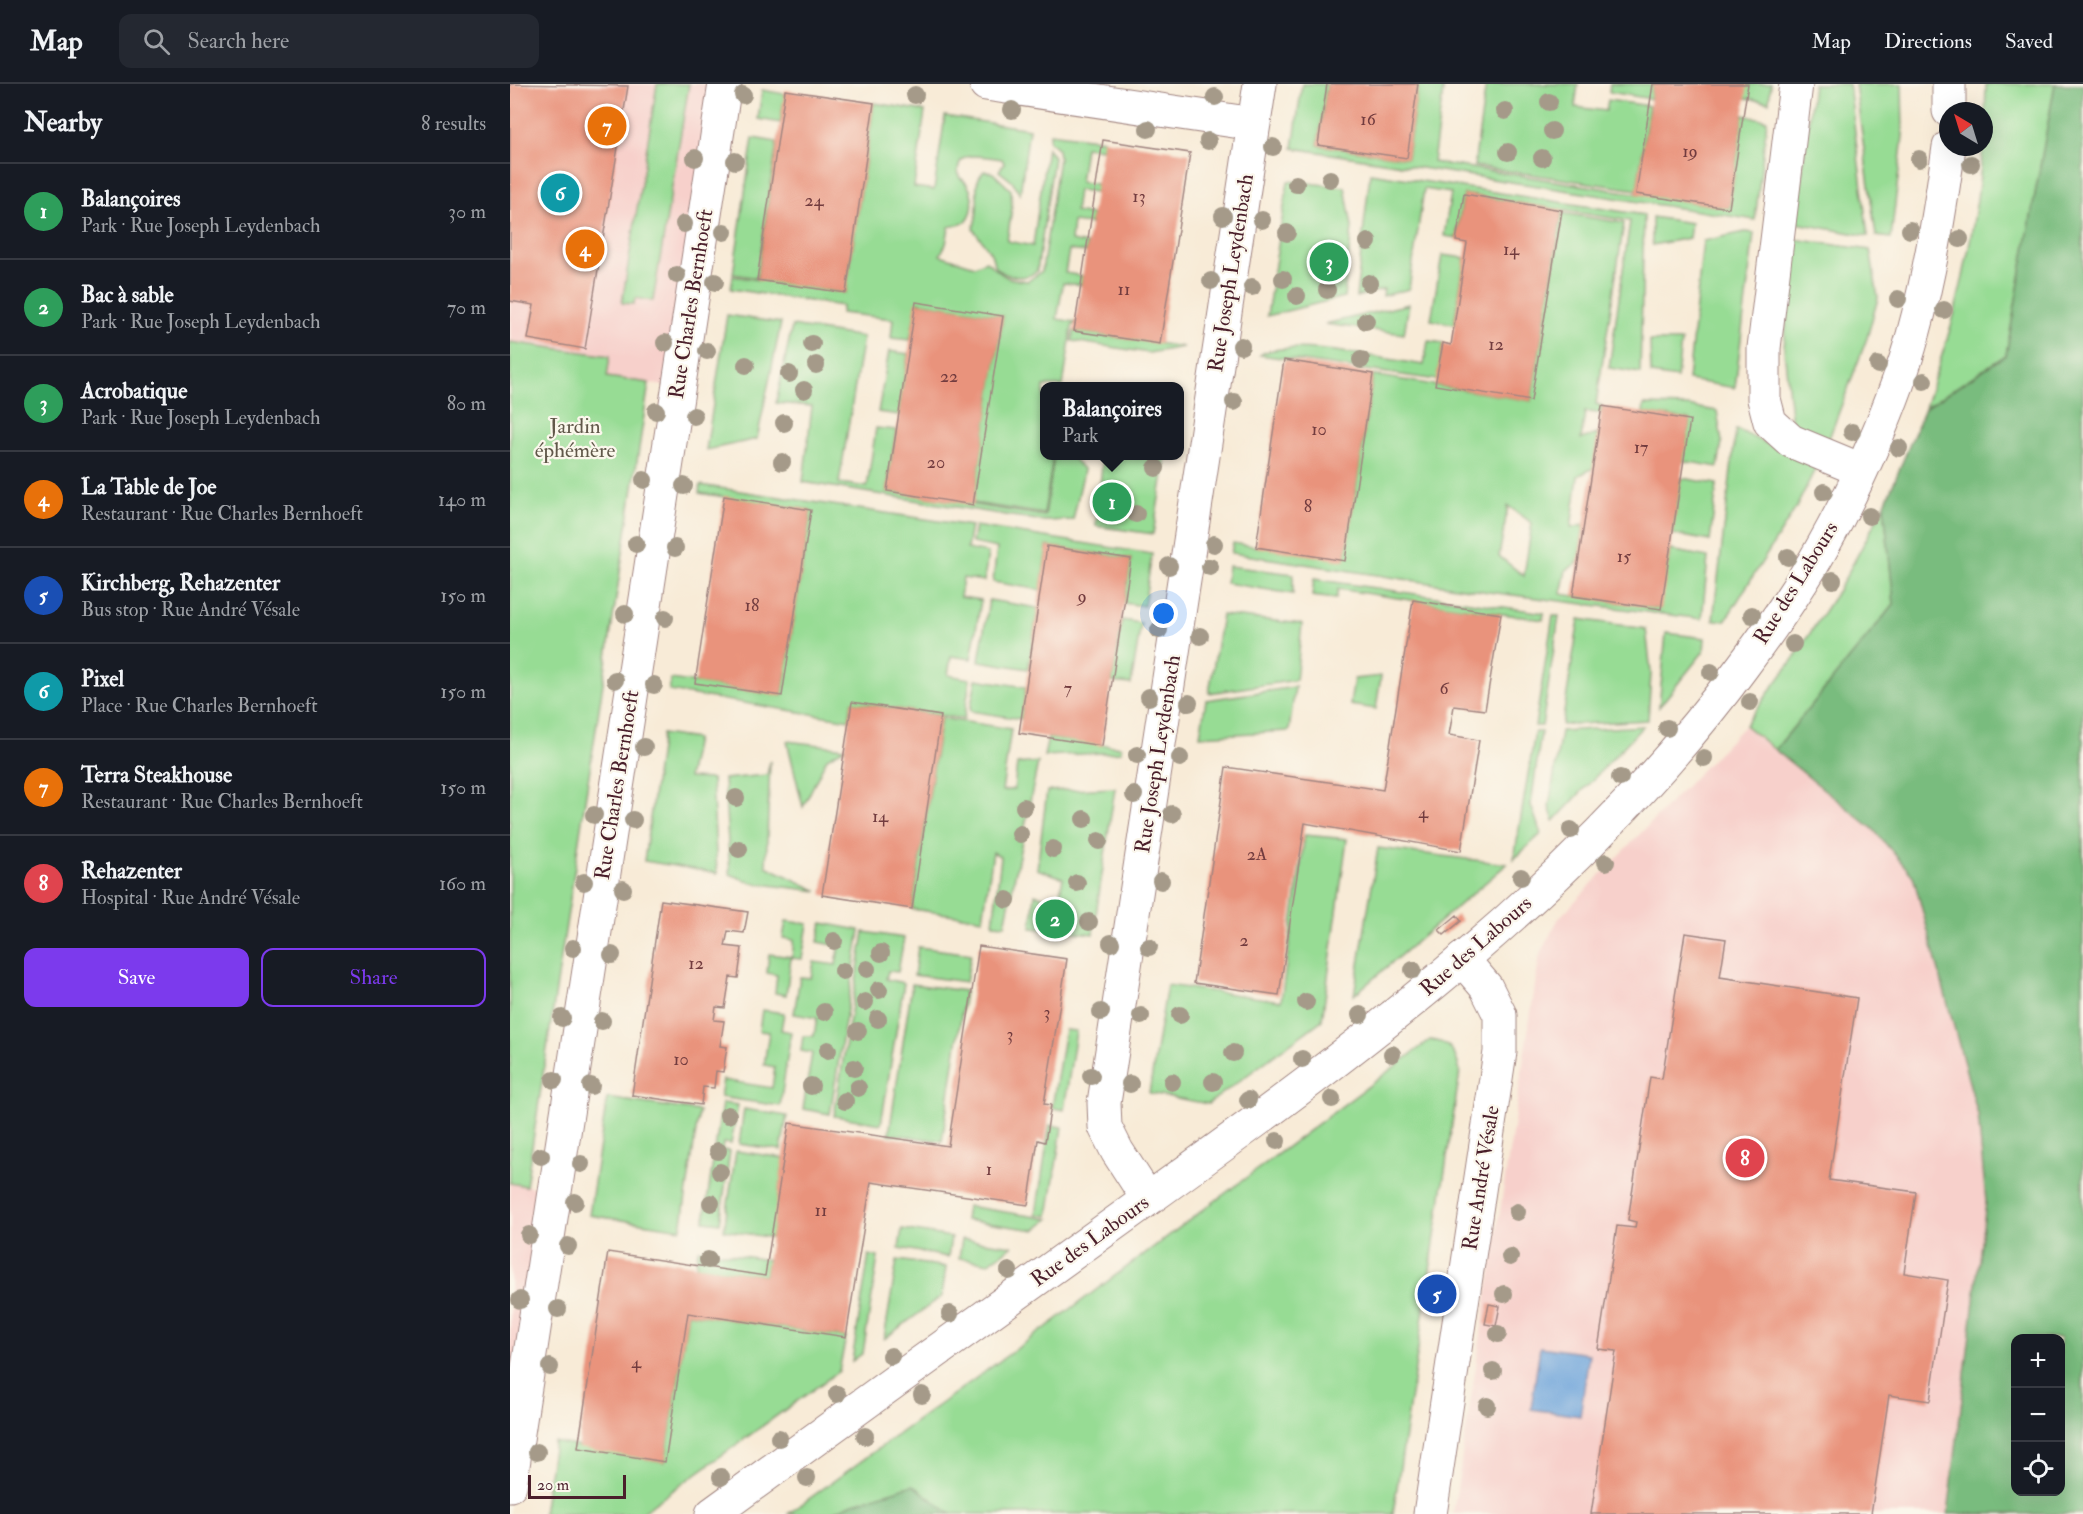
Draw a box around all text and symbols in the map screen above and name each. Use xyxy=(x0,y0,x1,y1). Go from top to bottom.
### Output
search box xyxy=(119,14,539,68)
text: Map xyxy=(30,24,83,59)
icon: search xyxy=(140,25,173,58)
text: Search here xyxy=(188,27,289,55)
text: Map xyxy=(1811,28,1851,55)
text: Directions xyxy=(1884,28,1972,55)
text: Saved xyxy=(2005,28,2053,55)
north arrow xyxy=(1939,102,1993,156)
pin: 7 xyxy=(588,104,626,148)
text: Nearby xyxy=(24,107,102,139)
house number: 16 xyxy=(1360,108,1377,131)
text: 8 results xyxy=(421,111,486,136)
house number: 19 xyxy=(1682,140,1698,163)
pin: 6 xyxy=(541,170,580,216)
street label: Rue Joseph Leydenbach xyxy=(1202,172,1260,374)
text: Balançoires xyxy=(81,185,180,213)
house number: 13 xyxy=(1132,185,1146,208)
house number: 24 xyxy=(805,189,825,212)
text: 1 xyxy=(40,199,47,224)
text: 30 m xyxy=(448,199,486,224)
street label: Rue Charles Bernhoeft xyxy=(663,207,719,401)
text: Park · Rue Joseph Leydenbach xyxy=(81,213,320,238)
pin: 4 xyxy=(566,226,604,272)
house number: 14 xyxy=(1503,238,1520,261)
pin: 3 xyxy=(1310,240,1348,285)
house number: 11 xyxy=(1118,278,1130,301)
text: Bac à sable xyxy=(81,281,174,309)
text: 2 xyxy=(38,295,49,320)
text: 70 m xyxy=(447,295,486,320)
text: Park · Rue Joseph Leydenbach xyxy=(81,309,320,334)
house number: 12 xyxy=(1488,333,1504,356)
house number: 22 xyxy=(940,365,958,388)
text: Acrobatique xyxy=(81,377,187,405)
popup xyxy=(1040,382,1184,460)
text: 3 xyxy=(40,391,47,416)
text: 80 m xyxy=(447,391,486,416)
text: Balançoires xyxy=(1062,395,1162,423)
text: Park · Rue Joseph Leydenbach xyxy=(81,405,320,430)
park label: Jardin éphémère xyxy=(535,413,616,464)
house number: 10 xyxy=(1311,418,1327,441)
text: Park xyxy=(1062,423,1099,448)
house number: 17 xyxy=(1634,436,1648,459)
house number: 20 xyxy=(927,451,945,474)
text: La Table de Joe xyxy=(81,473,217,501)
pin: 1 xyxy=(1092,480,1132,524)
text: 4 xyxy=(38,487,49,512)
text: 140 m xyxy=(438,487,486,512)
house number: 8 xyxy=(1304,495,1312,518)
text: Restaurant · Rue Charles Bernhoeft xyxy=(81,501,363,526)
street label: Rue des Labours xyxy=(1748,517,1844,649)
house number: 15 xyxy=(1617,545,1631,568)
text: Kirchberg, Rehazenter xyxy=(81,569,280,597)
text: 5 xyxy=(39,583,48,608)
text: 150 m xyxy=(440,583,486,608)
house number: 9 xyxy=(1075,585,1087,608)
house number: 18 xyxy=(745,594,759,617)
text: Bus stop · Rue André Vésale xyxy=(81,597,300,622)
your location xyxy=(1149,599,1178,628)
street label: Rue Joseph Leydenbach xyxy=(1129,653,1187,855)
text: Pixel xyxy=(81,665,124,693)
house number: 7 xyxy=(1064,677,1072,700)
house number: 6 xyxy=(1439,677,1449,700)
text: 6 xyxy=(38,679,49,704)
text: 150 m xyxy=(440,679,486,704)
street label: Rue Charles Bernhoeft xyxy=(589,688,645,882)
text: Place · Rue Charles Bernhoeft xyxy=(81,693,318,718)
text: Terra Steakhouse xyxy=(81,761,232,789)
text: 7 xyxy=(39,775,48,800)
text: 150 m xyxy=(440,775,486,800)
text: Restaurant · Rue Charles Bernhoeft xyxy=(81,789,363,814)
house number: 4 xyxy=(1418,801,1429,824)
house number: 14 xyxy=(872,805,889,828)
house number: 2A xyxy=(1247,843,1268,866)
text: Rehazenter xyxy=(81,857,182,885)
text: 8 xyxy=(39,871,48,896)
text: 160 m xyxy=(439,871,486,896)
text: Hospital · Rue André Vésale xyxy=(81,885,300,910)
street label: Rue des Labours xyxy=(1414,890,1538,1002)
pin: 2 xyxy=(1036,896,1074,942)
house number: 2 xyxy=(1239,929,1249,952)
button: Save xyxy=(24,948,249,1007)
button: Share xyxy=(261,948,486,1007)
house number: 12 xyxy=(688,952,704,975)
house number: 3 xyxy=(1044,1001,1050,1024)
house number: 3 xyxy=(1007,1023,1013,1046)
house number: 10 xyxy=(673,1048,689,1071)
street label: Rue André Vésale xyxy=(1456,1104,1506,1252)
pin: 8 xyxy=(1726,1136,1764,1180)
house number: 1 xyxy=(986,1158,992,1181)
street label: Rue des Labours xyxy=(1026,1189,1154,1293)
house number: 11 xyxy=(815,1199,827,1222)
pin: 5 xyxy=(1418,1272,1456,1316)
map controls xyxy=(2011,1334,2065,1496)
button: + xyxy=(2011,1334,2065,1388)
house number: 4 xyxy=(631,1351,642,1374)
button: − xyxy=(2011,1388,2065,1442)
button: locate xyxy=(2011,1442,2065,1496)
scale bar xyxy=(528,1472,626,1500)
text: 20 m xyxy=(537,1475,569,1495)

